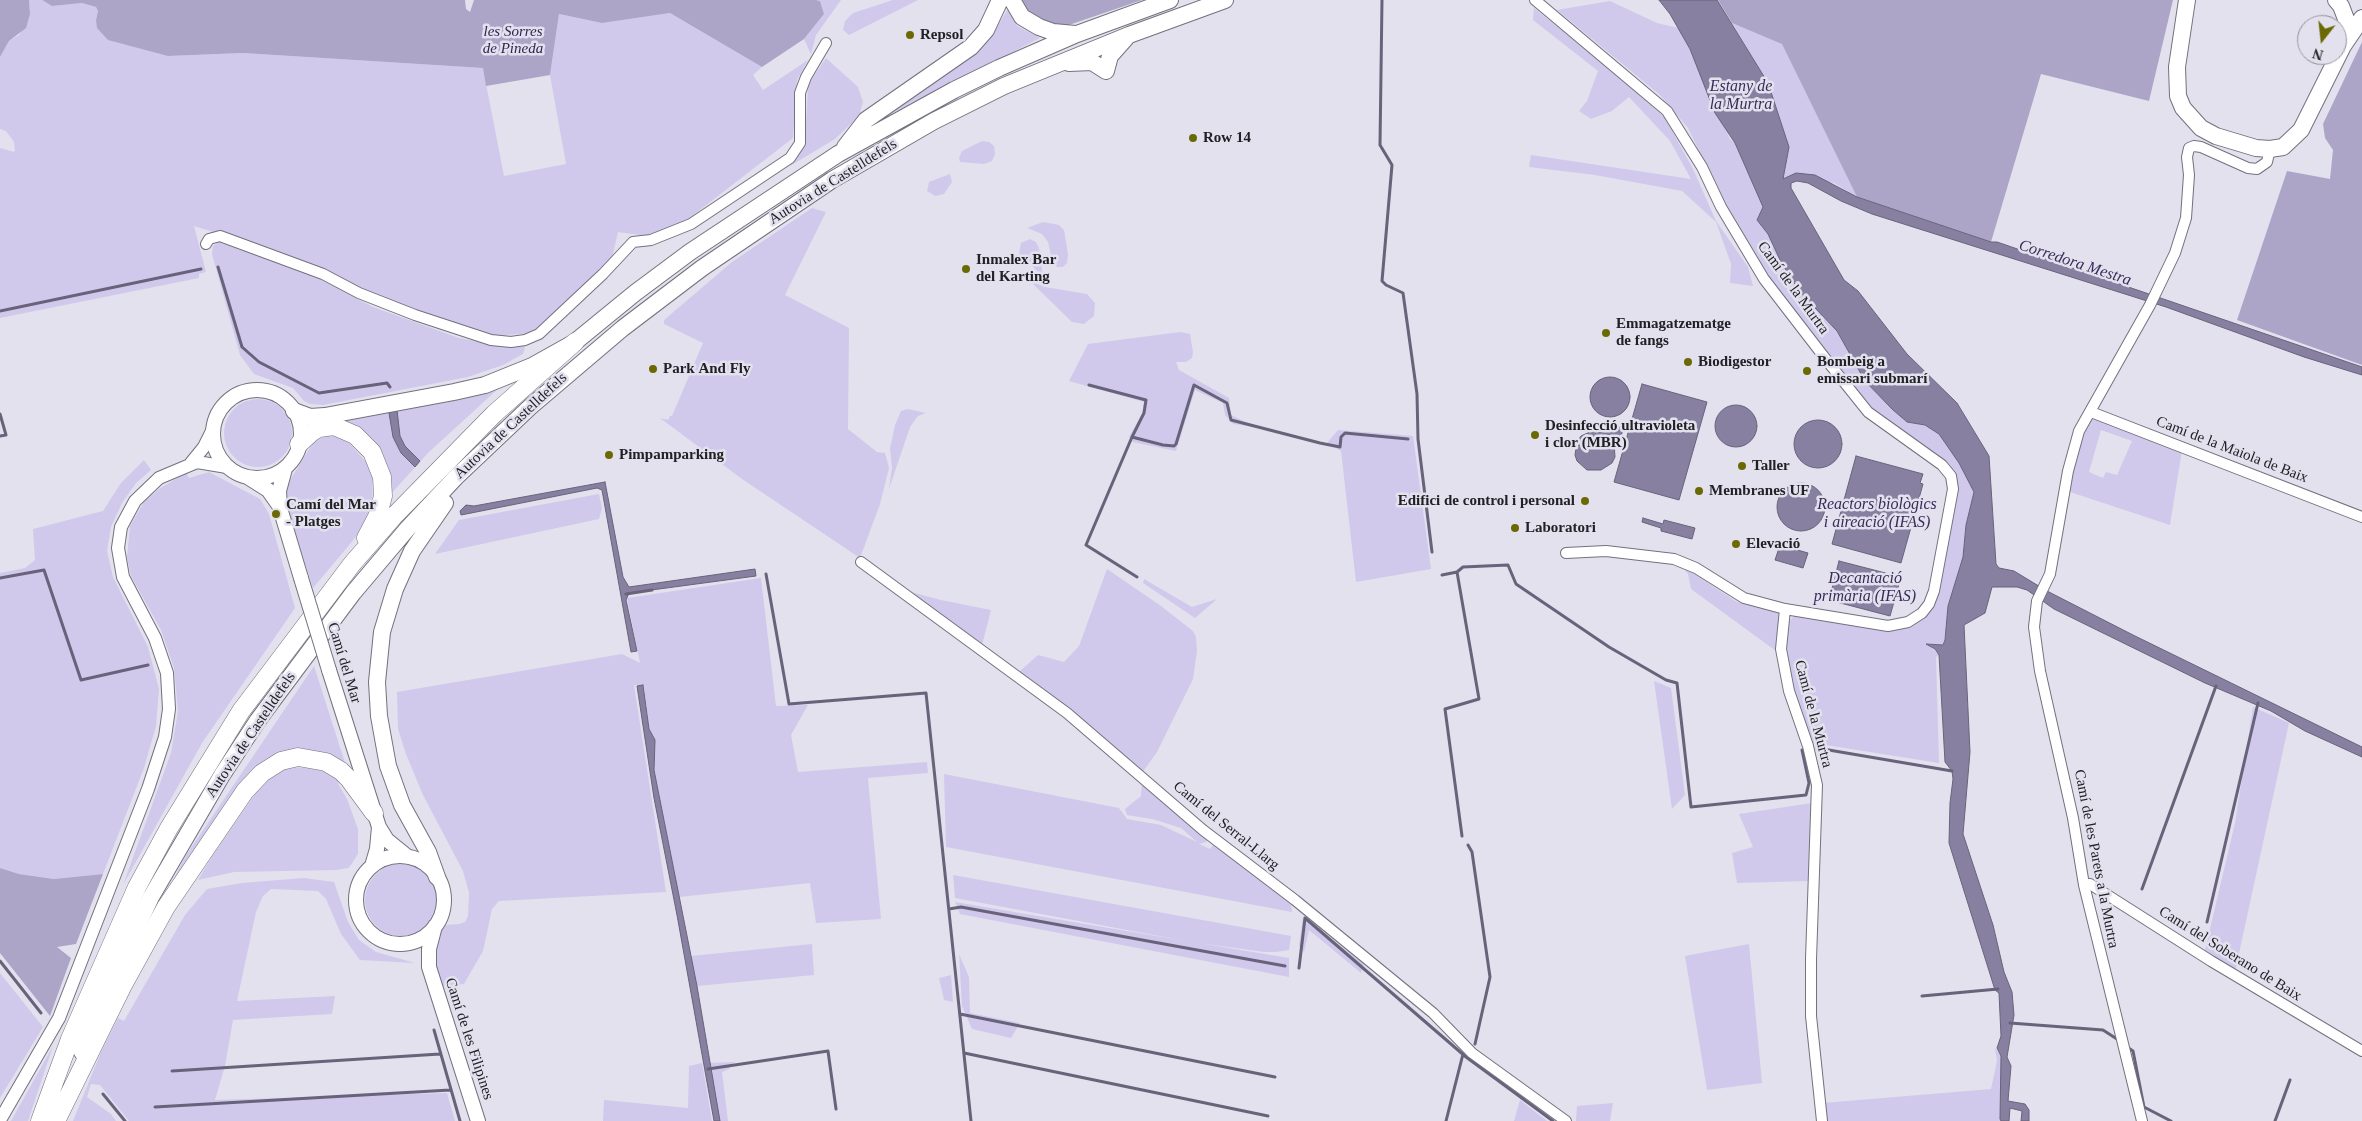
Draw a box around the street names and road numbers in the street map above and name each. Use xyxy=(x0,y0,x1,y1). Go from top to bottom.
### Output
street label: Autovia de Castelldefels xyxy=(766,135,900,229)
street label: Camí de la Murtra xyxy=(1753,238,1833,338)
street label: Autovia de Castelldefels xyxy=(451,369,571,483)
street label: Camí de la Maiola de Baix xyxy=(2154,413,2310,487)
street label: Camí del Mar xyxy=(323,621,365,705)
street label: Camí de la Murtra xyxy=(1790,658,1836,770)
street label: Autovia de Castelldefels xyxy=(202,669,300,801)
street label: Camí de les Parets a la Murtra xyxy=(2070,768,2122,950)
street label: Camí del Serral-Llarg xyxy=(1169,778,1283,874)
street label: Camí del Soberano de Baix xyxy=(2155,903,2305,1005)
street label: Camí de les Filipines xyxy=(441,976,497,1102)

